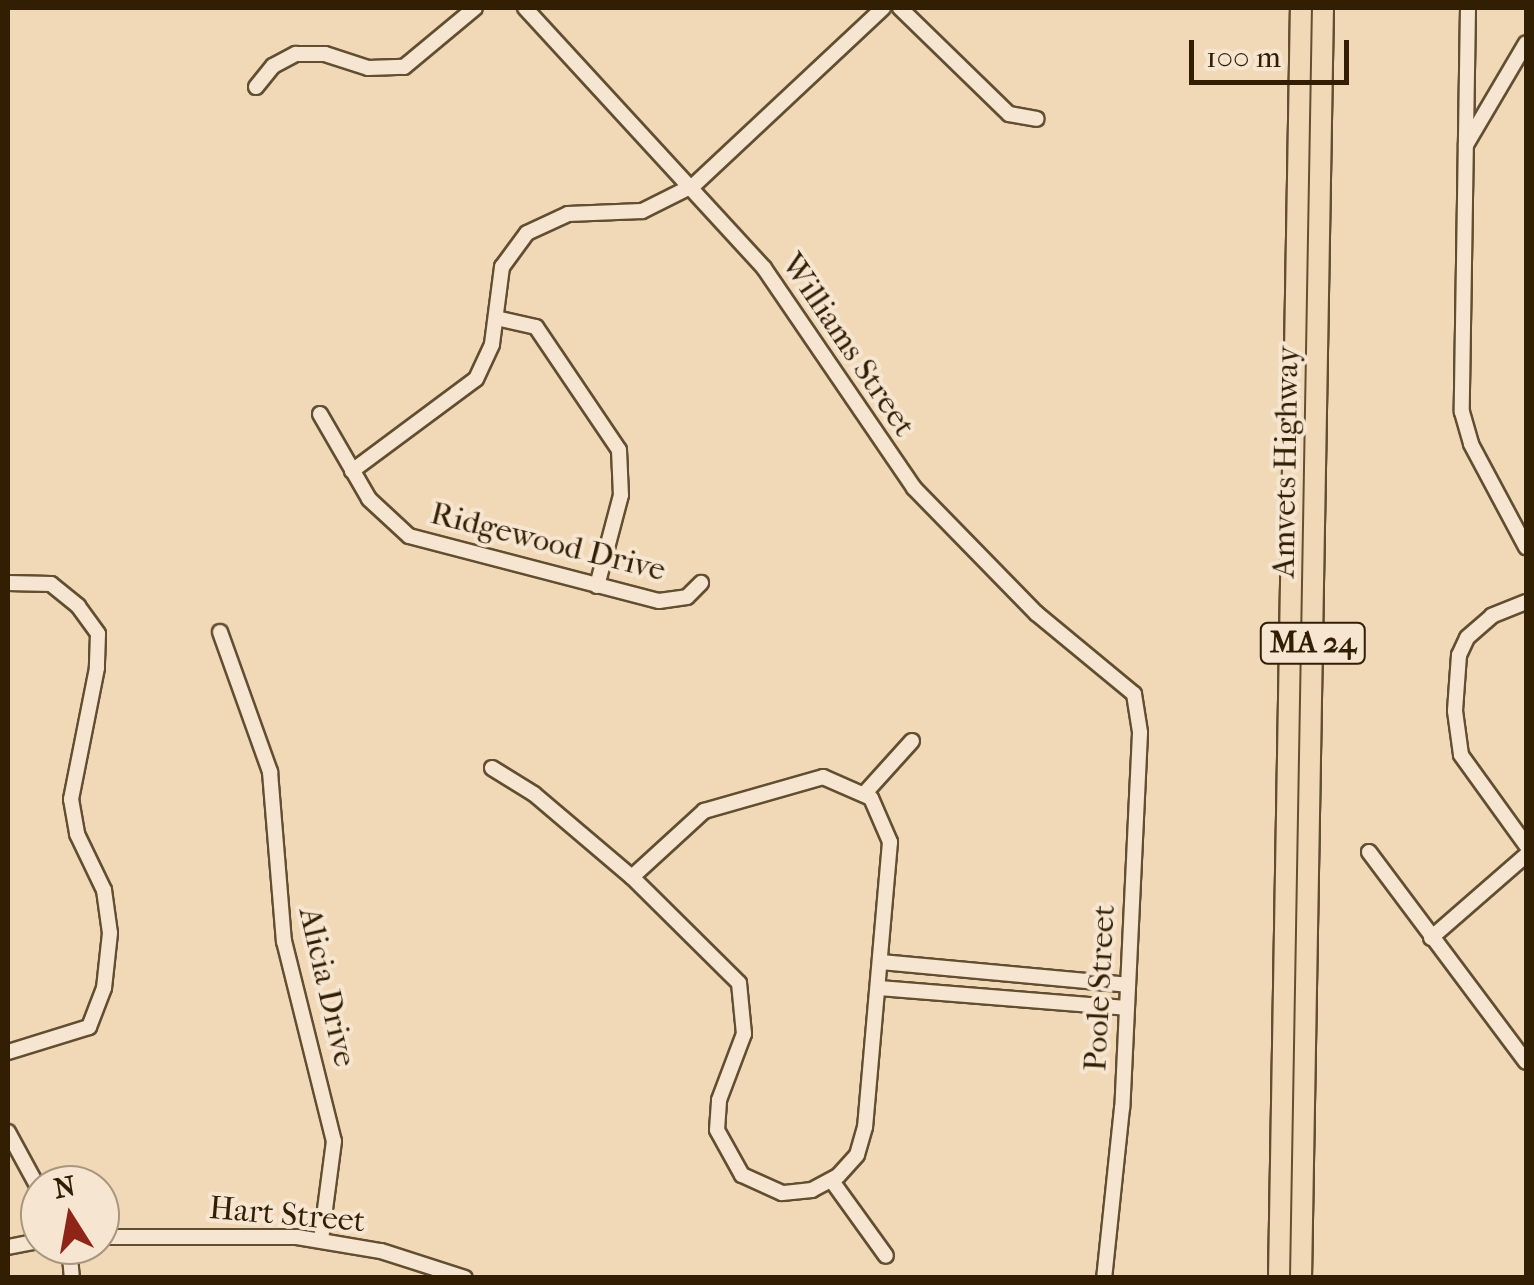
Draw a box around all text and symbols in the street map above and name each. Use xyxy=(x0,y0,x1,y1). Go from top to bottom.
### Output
scale bar xyxy=(1194,20,1354,82)
text: 100 m xyxy=(1206,40,1281,75)
street label: Williams Street xyxy=(773,246,923,444)
street label: Amvets Highway xyxy=(1265,346,1307,578)
street label: Ridgewood Drive xyxy=(427,494,669,590)
road number: MA 24 xyxy=(1258,618,1368,668)
street label: Alicia Drive xyxy=(290,904,364,1070)
street label: Poole Street xyxy=(1076,904,1124,1072)
north arrow xyxy=(20,1165,120,1265)
text: N xyxy=(51,1169,78,1205)
street label: Hart Street xyxy=(207,1189,367,1241)

